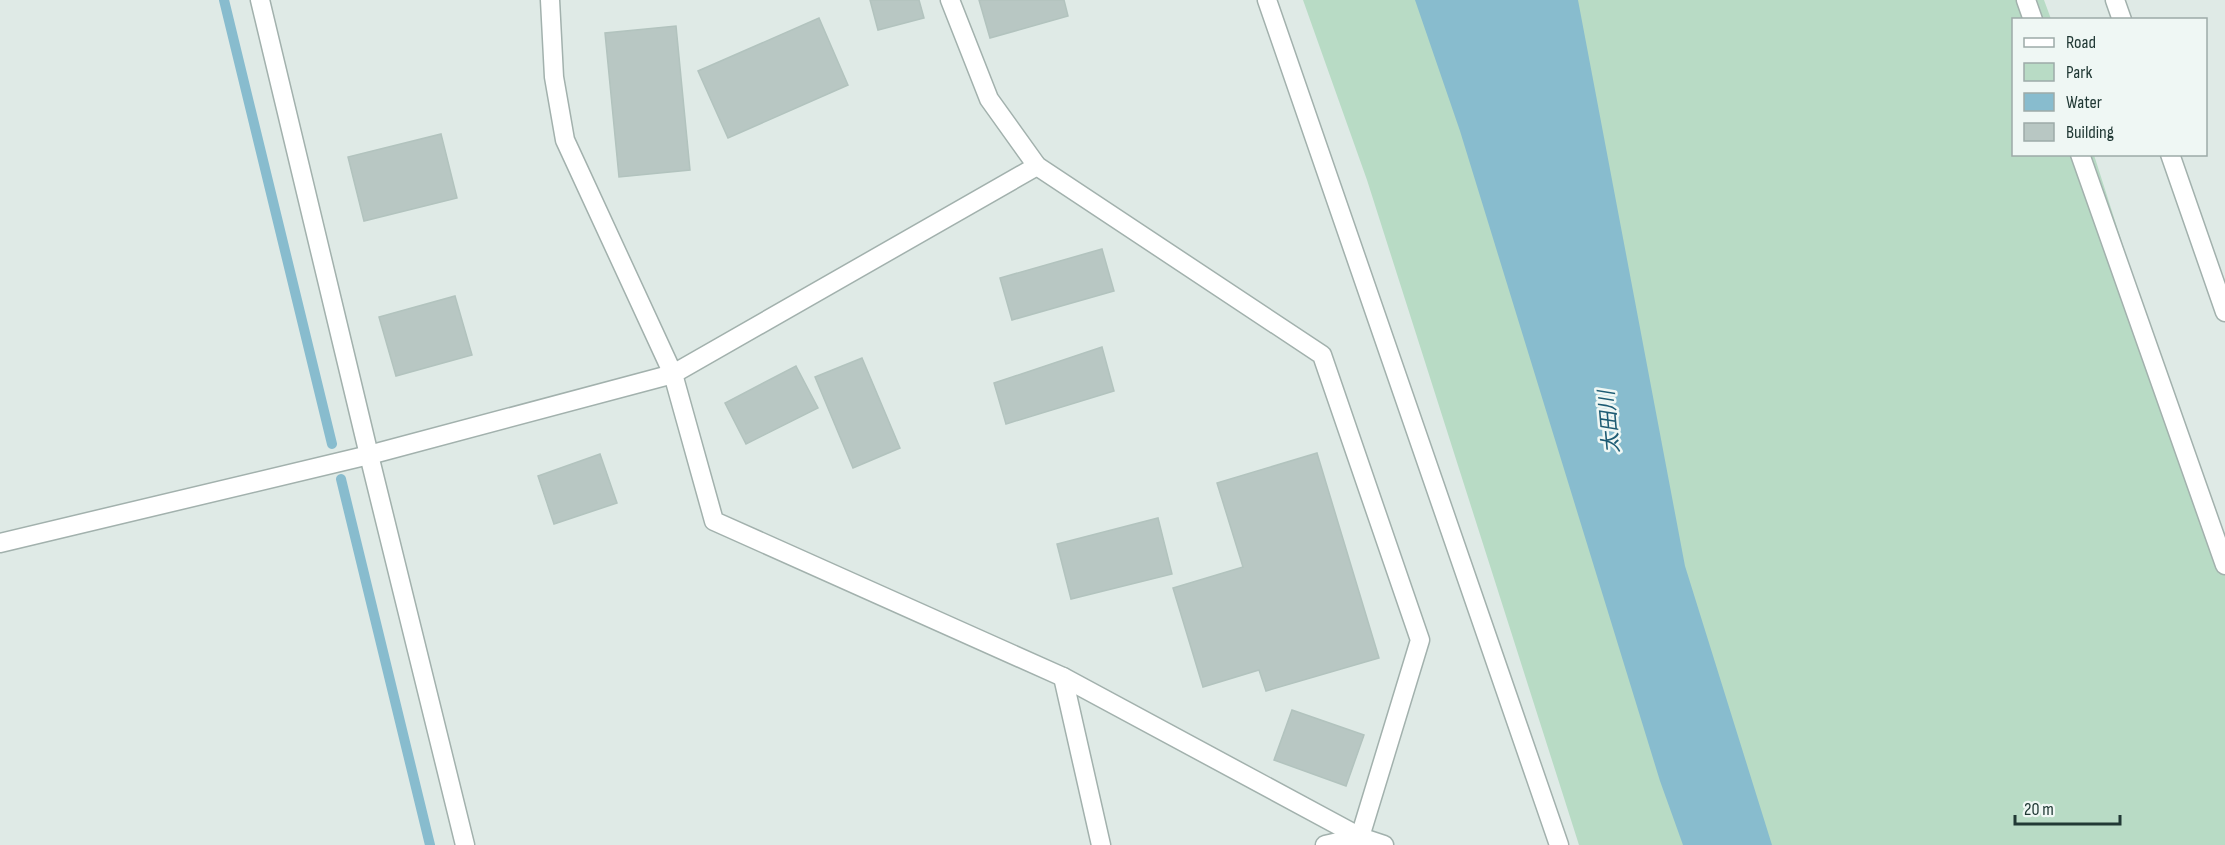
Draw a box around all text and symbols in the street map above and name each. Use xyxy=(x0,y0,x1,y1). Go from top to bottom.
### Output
legend xyxy=(2012,18,2207,156)
text: Road xyxy=(2066,32,2096,53)
text: Park xyxy=(2066,62,2092,83)
text: Water xyxy=(2066,92,2102,113)
text: Building xyxy=(2066,122,2114,143)
water label: 太田川 xyxy=(1594,387,1625,454)
scale bar xyxy=(2015,788,2120,826)
text: 20 m xyxy=(2024,799,2054,820)

